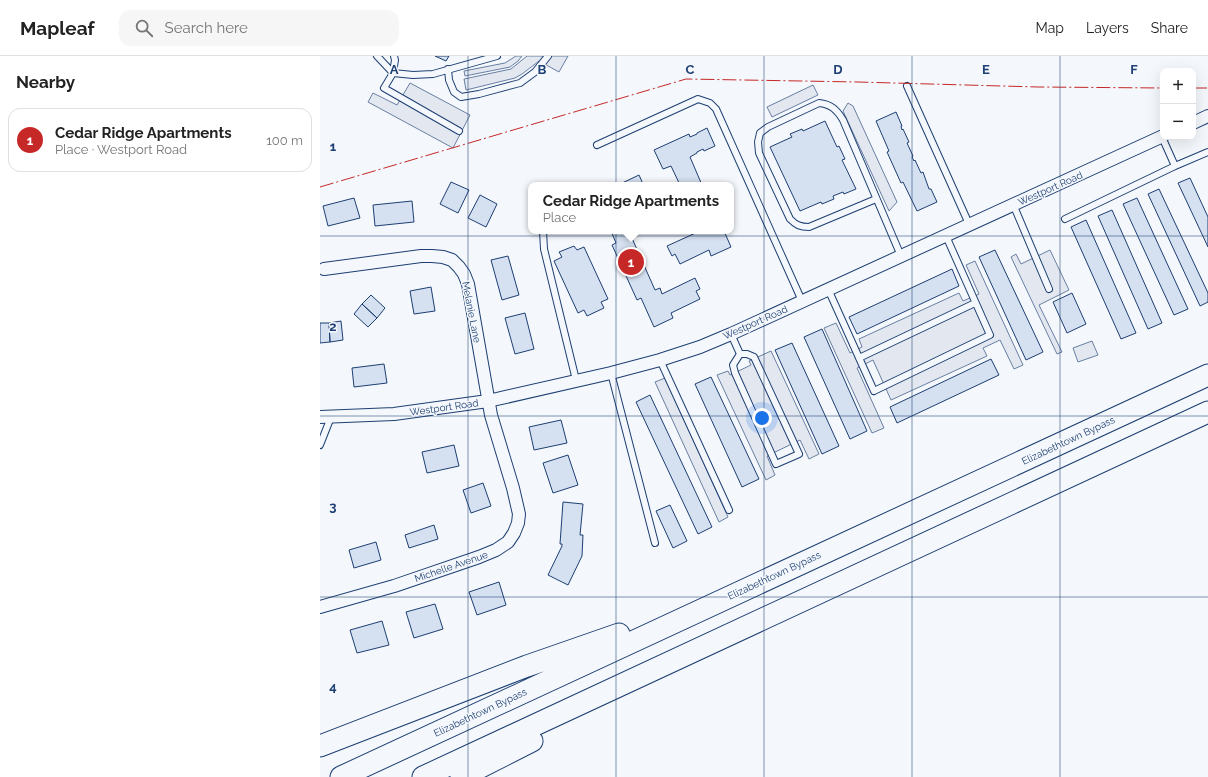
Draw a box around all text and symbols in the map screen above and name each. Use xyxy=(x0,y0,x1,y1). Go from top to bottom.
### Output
search box xyxy=(119,10,399,46)
text: Mapleaf xyxy=(20,17,95,39)
icon: search xyxy=(133,17,155,39)
text: Search here xyxy=(165,19,248,37)
text: Map xyxy=(1036,20,1064,36)
text: Layers xyxy=(1086,20,1129,36)
text: Share xyxy=(1151,20,1188,36)
text: A xyxy=(390,62,399,77)
text: B xyxy=(538,62,547,77)
text: C xyxy=(686,62,695,77)
text: D xyxy=(833,62,843,77)
text: E xyxy=(982,62,990,77)
text: F xyxy=(1130,62,1138,77)
map controls xyxy=(1160,68,1196,140)
button: + xyxy=(1160,68,1196,104)
text: Nearby xyxy=(16,72,75,92)
button: − xyxy=(1160,104,1196,140)
text: Cedar Ridge Apartments xyxy=(55,124,232,142)
text: 1 xyxy=(27,133,33,148)
text: 100 m xyxy=(266,133,303,148)
text: 1 xyxy=(330,139,337,154)
text: Place · Westport Road xyxy=(55,142,187,157)
street label: Westport Road xyxy=(1016,169,1084,208)
popup xyxy=(528,182,734,234)
text: Cedar Ridge Apartments xyxy=(543,192,719,210)
text: Place xyxy=(543,210,576,225)
pin: 1 xyxy=(618,247,644,277)
street label: Melanie Lane xyxy=(460,281,483,344)
street label: Westport Road xyxy=(721,303,789,342)
text: 2 xyxy=(329,319,337,334)
street label: Westport Road xyxy=(409,397,479,418)
your location xyxy=(752,408,772,428)
street label: Elizabethtown Bypass xyxy=(1020,414,1117,467)
text: 3 xyxy=(329,499,337,514)
street label: Michelle Avenue xyxy=(413,549,489,584)
street label: Elizabethtown Bypass xyxy=(726,549,823,602)
text: 4 xyxy=(329,679,337,694)
street label: Elizabethtown Bypass xyxy=(432,686,529,739)

